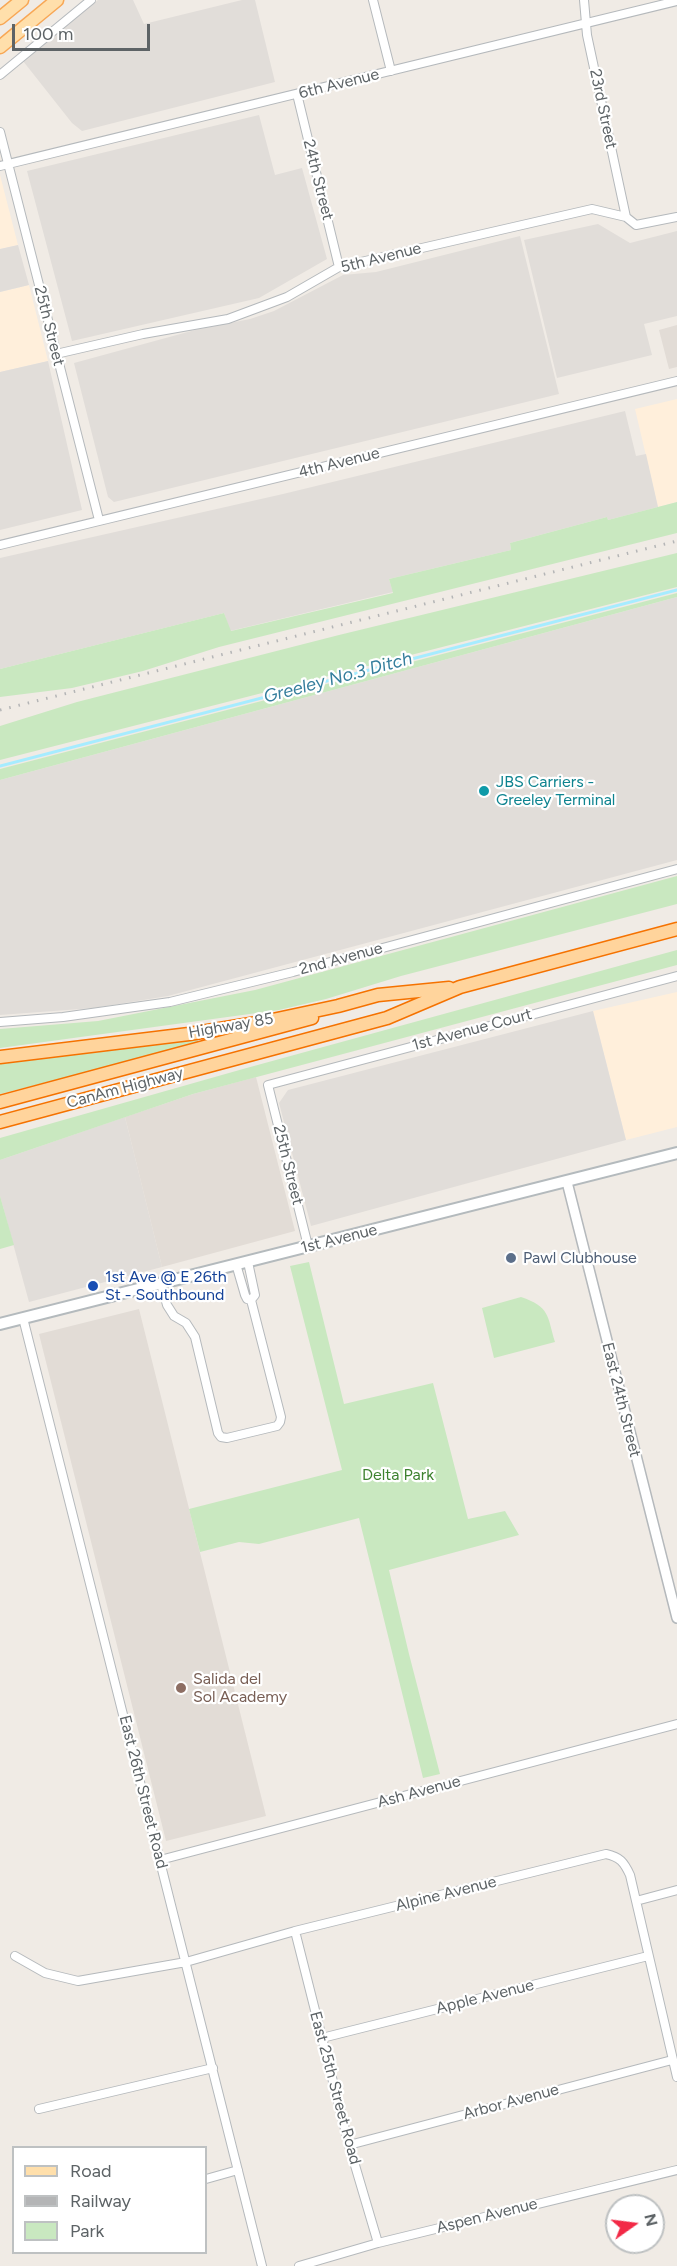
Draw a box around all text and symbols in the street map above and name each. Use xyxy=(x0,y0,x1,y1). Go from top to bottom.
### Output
scale bar xyxy=(15,12,153,50)
text: 100 m xyxy=(23,23,73,45)
street label: 6th Avenue xyxy=(297,65,381,103)
street label: 23rd Street xyxy=(585,67,621,151)
street label: 24th Street xyxy=(299,138,337,222)
street label: 5th Avenue xyxy=(339,239,423,277)
street label: 25th Street xyxy=(30,284,68,368)
street label: 4th Avenue xyxy=(296,444,382,482)
water label: Greeley No.3 Ditch xyxy=(261,648,415,708)
place label: JBS Carriers - Greeley Terminal xyxy=(496,772,615,810)
marker: JBS Carriers - Greeley Terminal xyxy=(477,784,491,798)
street label: 2nd Avenue xyxy=(297,939,385,979)
street label: 1st Avenue Court xyxy=(410,1005,534,1055)
street label: Highway 85 xyxy=(187,1009,275,1043)
street label: CanAm Highway xyxy=(65,1063,185,1113)
street label: 25th Street xyxy=(269,1123,307,1207)
street label: 1st Avenue xyxy=(299,1220,379,1258)
place label: Pawl Clubhouse xyxy=(523,1248,637,1268)
marker: Pawl Clubhouse xyxy=(504,1251,518,1265)
place label: 1st Ave @ E 26th St - Southbound xyxy=(105,1267,227,1305)
marker: 1st Ave @ E 26th St - Southbound xyxy=(86,1279,100,1293)
street label: East 24th Street xyxy=(597,1341,645,1459)
park label: Delta Park xyxy=(362,1465,434,1485)
place label: Salida del Sol Academy xyxy=(193,1669,287,1707)
marker: Salida del Sol Academy xyxy=(174,1681,188,1695)
street label: East 26th Street Road xyxy=(115,1713,171,1871)
street label: Ash Avenue xyxy=(375,1772,463,1812)
street label: Alpine Avenue xyxy=(394,1872,498,1916)
street label: Apple Avenue xyxy=(434,1976,536,2018)
street label: East 25th Street Road xyxy=(305,2009,365,2167)
street label: Arbor Avenue xyxy=(461,2080,561,2124)
legend xyxy=(12,2146,207,2254)
text: Road xyxy=(70,2160,111,2182)
text: Railway xyxy=(70,2190,131,2212)
street label: Aspen Avenue xyxy=(434,2194,540,2238)
north arrow xyxy=(605,2194,665,2254)
text: N xyxy=(640,2212,662,2228)
text: Park xyxy=(70,2220,104,2242)

